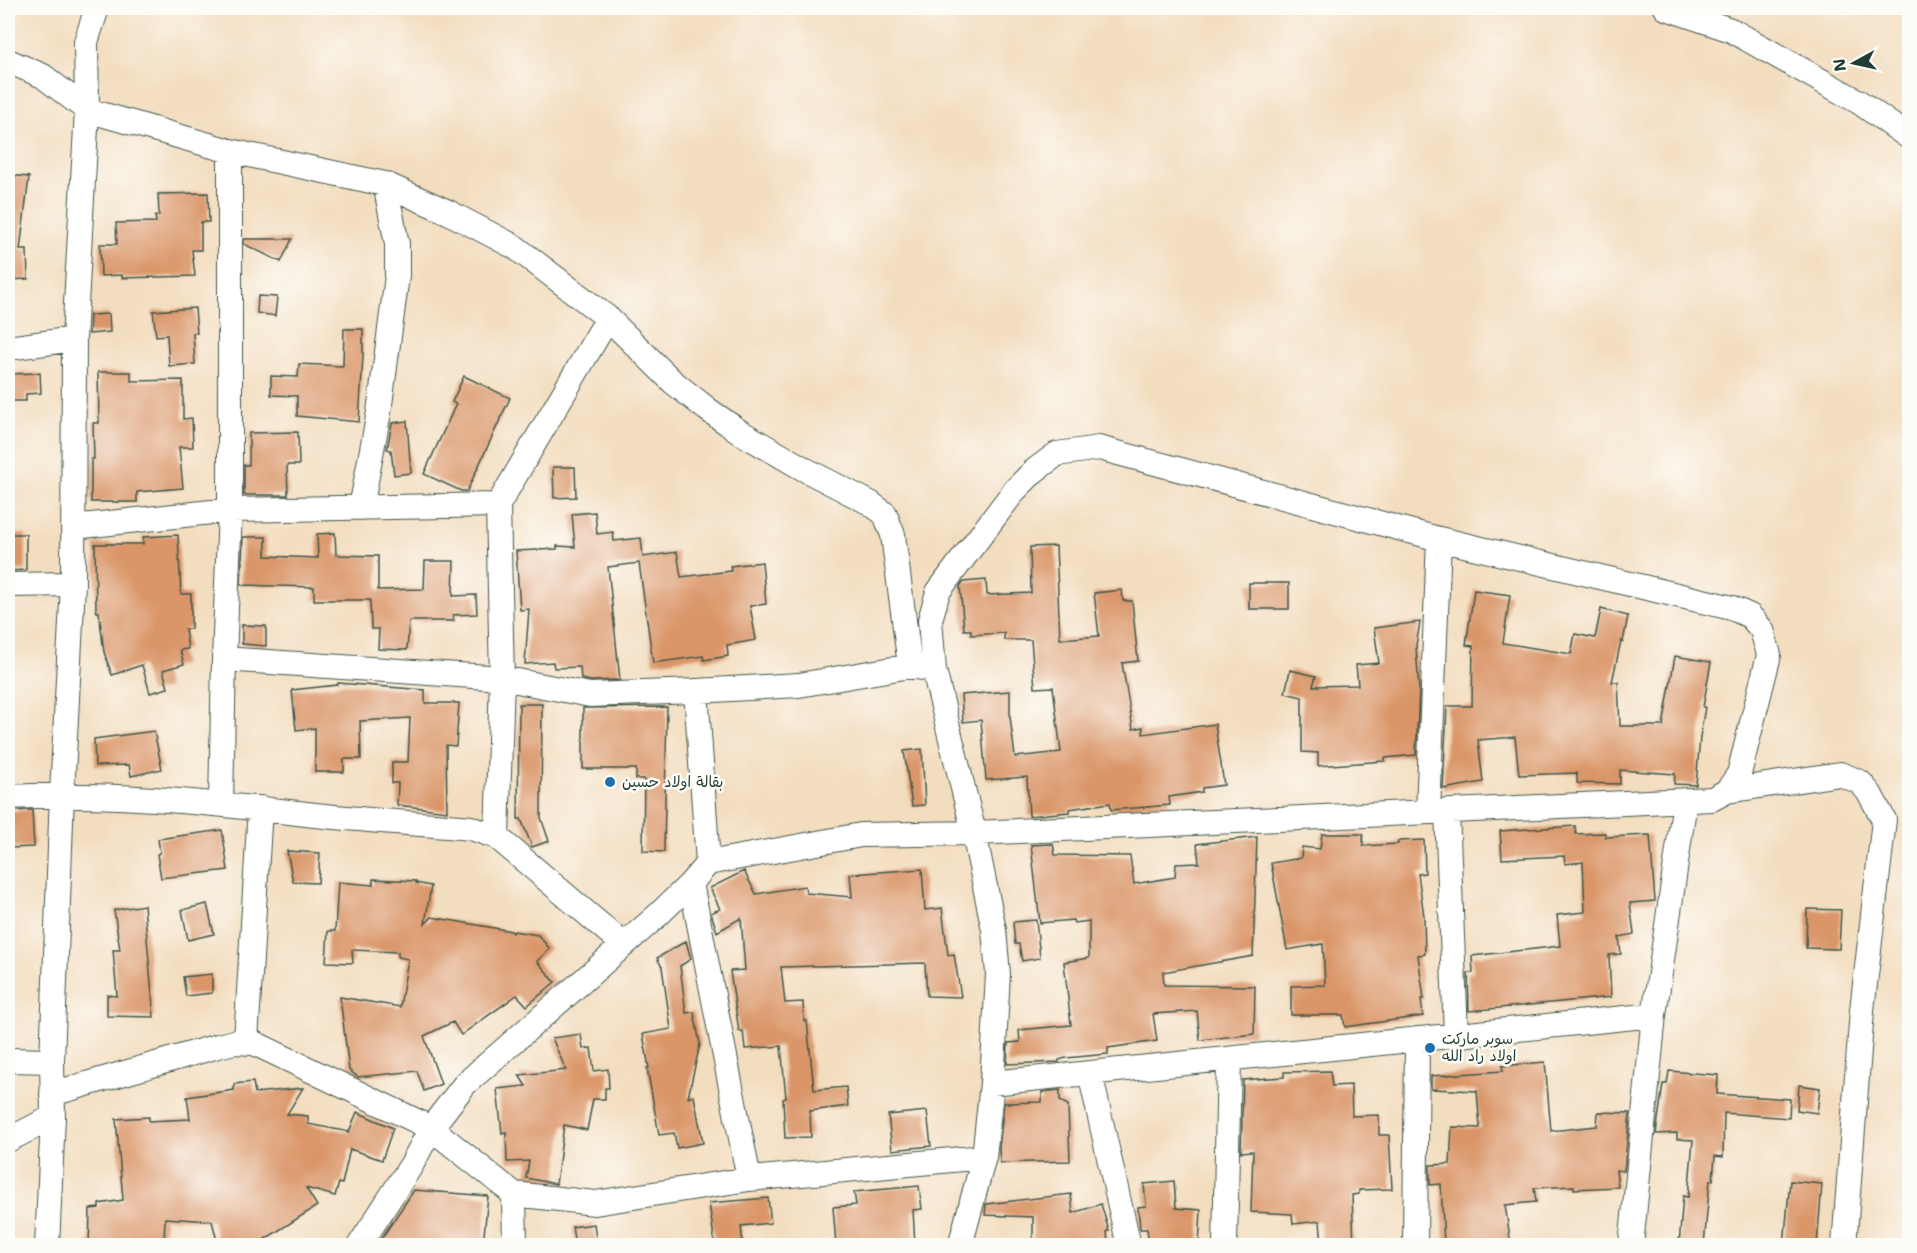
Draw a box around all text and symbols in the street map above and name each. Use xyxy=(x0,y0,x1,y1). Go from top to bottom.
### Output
north arrow xyxy=(1824,33,1884,93)
text: N xyxy=(1828,57,1851,73)
place label: بقالة اولاد حسين xyxy=(622,772,723,792)
marker: بقالة اولاد حسين xyxy=(603,775,617,789)
place label: سوبر ماركت اولاد راد الله xyxy=(1442,1029,1516,1066)
marker: سوبر ماركت اولاد راد الله xyxy=(1423,1041,1437,1055)

